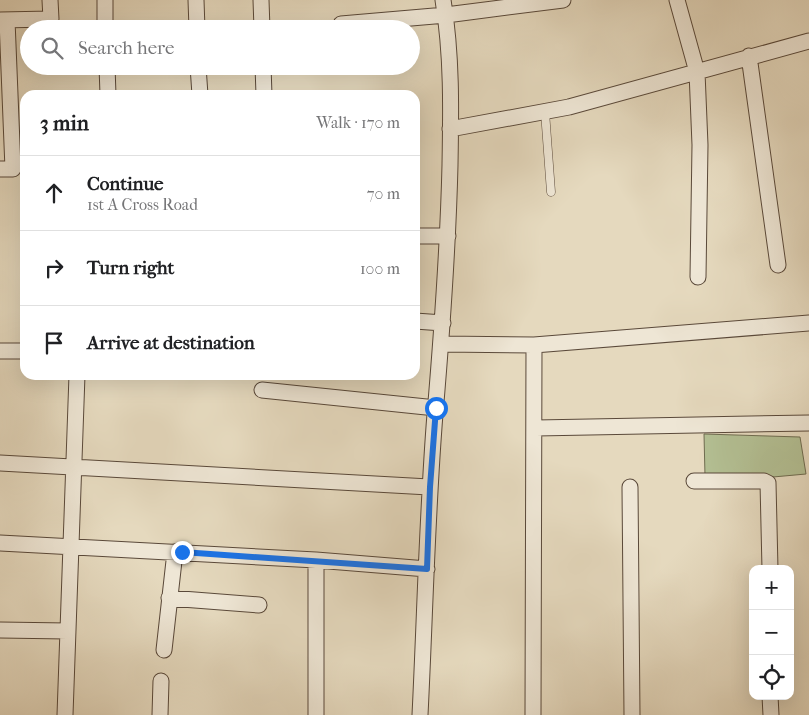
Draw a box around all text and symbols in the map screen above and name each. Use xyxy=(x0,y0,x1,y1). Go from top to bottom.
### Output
search box xyxy=(20,20,420,75)
icon: search xyxy=(38,34,66,62)
text: Search here xyxy=(78,37,174,59)
text: 3 min xyxy=(40,111,89,135)
text: Walk · 170 m xyxy=(316,113,400,132)
text: Continue xyxy=(87,173,163,195)
icon: ahead xyxy=(40,179,68,207)
text: 70 m xyxy=(367,184,400,203)
text: 1st A Cross Road xyxy=(87,195,198,214)
icon: right xyxy=(40,254,68,282)
text: Turn right xyxy=(87,257,174,279)
text: 100 m xyxy=(360,259,400,278)
icon: arrive xyxy=(40,329,68,357)
text: Arrive at destination xyxy=(87,332,255,354)
route start xyxy=(425,397,448,420)
route end xyxy=(171,541,194,564)
map controls xyxy=(749,565,794,700)
button: + xyxy=(749,565,794,610)
button: − xyxy=(749,610,794,655)
button: locate xyxy=(749,655,794,700)

